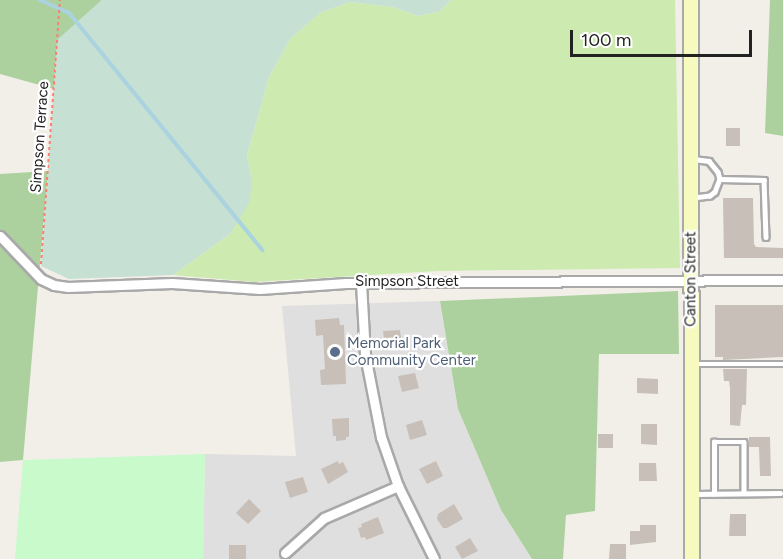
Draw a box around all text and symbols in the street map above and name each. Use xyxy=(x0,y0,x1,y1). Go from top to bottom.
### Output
scale bar xyxy=(573,18,754,56)
text: 100 m xyxy=(581,29,631,51)
street label: Simpson Terrace xyxy=(27,81,53,193)
street label: Canton Street xyxy=(682,231,700,327)
street label: Simpson Street xyxy=(355,273,459,291)
place label: Memorial Park Community Center xyxy=(347,334,476,369)
marker: Memorial Park Community Center xyxy=(328,345,342,359)

